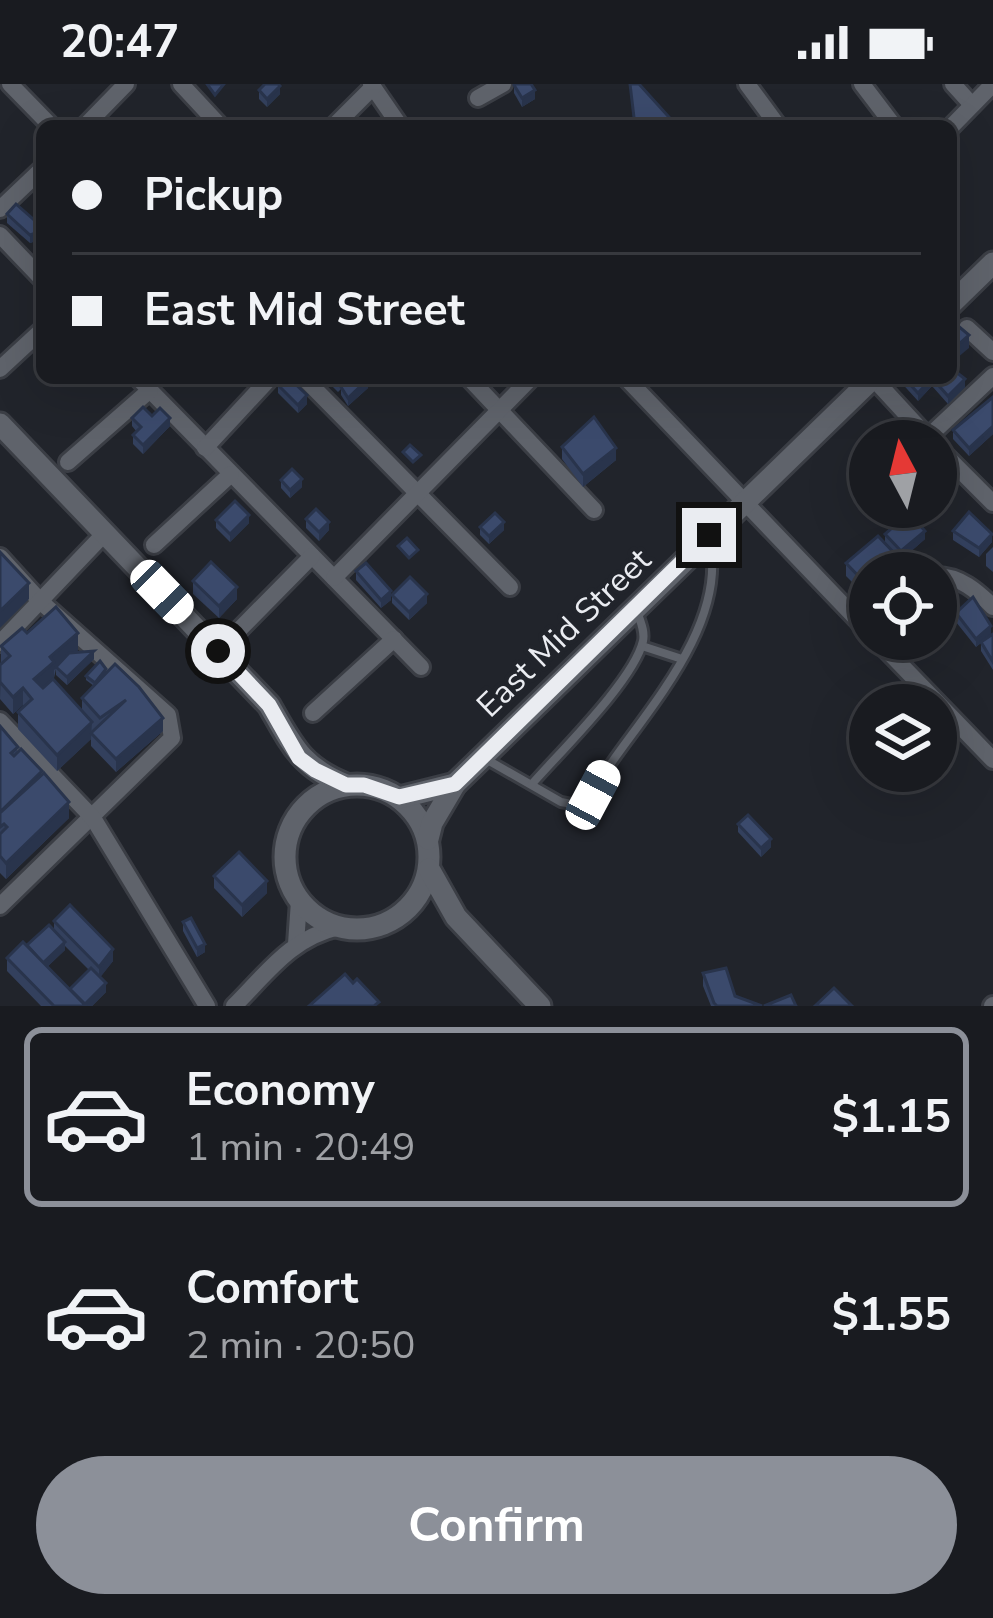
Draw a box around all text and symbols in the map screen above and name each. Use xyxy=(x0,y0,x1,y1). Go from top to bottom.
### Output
text: 20:47 xyxy=(60,12,179,73)
text: Pickup xyxy=(144,165,283,226)
text: East Mid Street xyxy=(144,280,465,341)
north arrow xyxy=(849,420,957,528)
map controls xyxy=(849,420,957,792)
route end xyxy=(682,508,736,562)
street label: East Mid Street xyxy=(467,538,661,728)
button: locate xyxy=(849,552,957,660)
car xyxy=(124,554,200,630)
route start xyxy=(191,624,245,678)
button: layers xyxy=(849,684,957,792)
car xyxy=(560,755,626,835)
text: Economy xyxy=(186,1060,375,1121)
icon: car xyxy=(42,1063,150,1171)
text: $1.15 xyxy=(832,1087,951,1148)
text: 1 min · 20:49 xyxy=(186,1121,415,1174)
text: Comfort xyxy=(186,1258,358,1319)
icon: car xyxy=(42,1261,150,1369)
text: $1.55 xyxy=(832,1285,951,1346)
text: 2 min · 20:50 xyxy=(186,1319,415,1372)
button: Confirm xyxy=(36,1456,957,1594)

